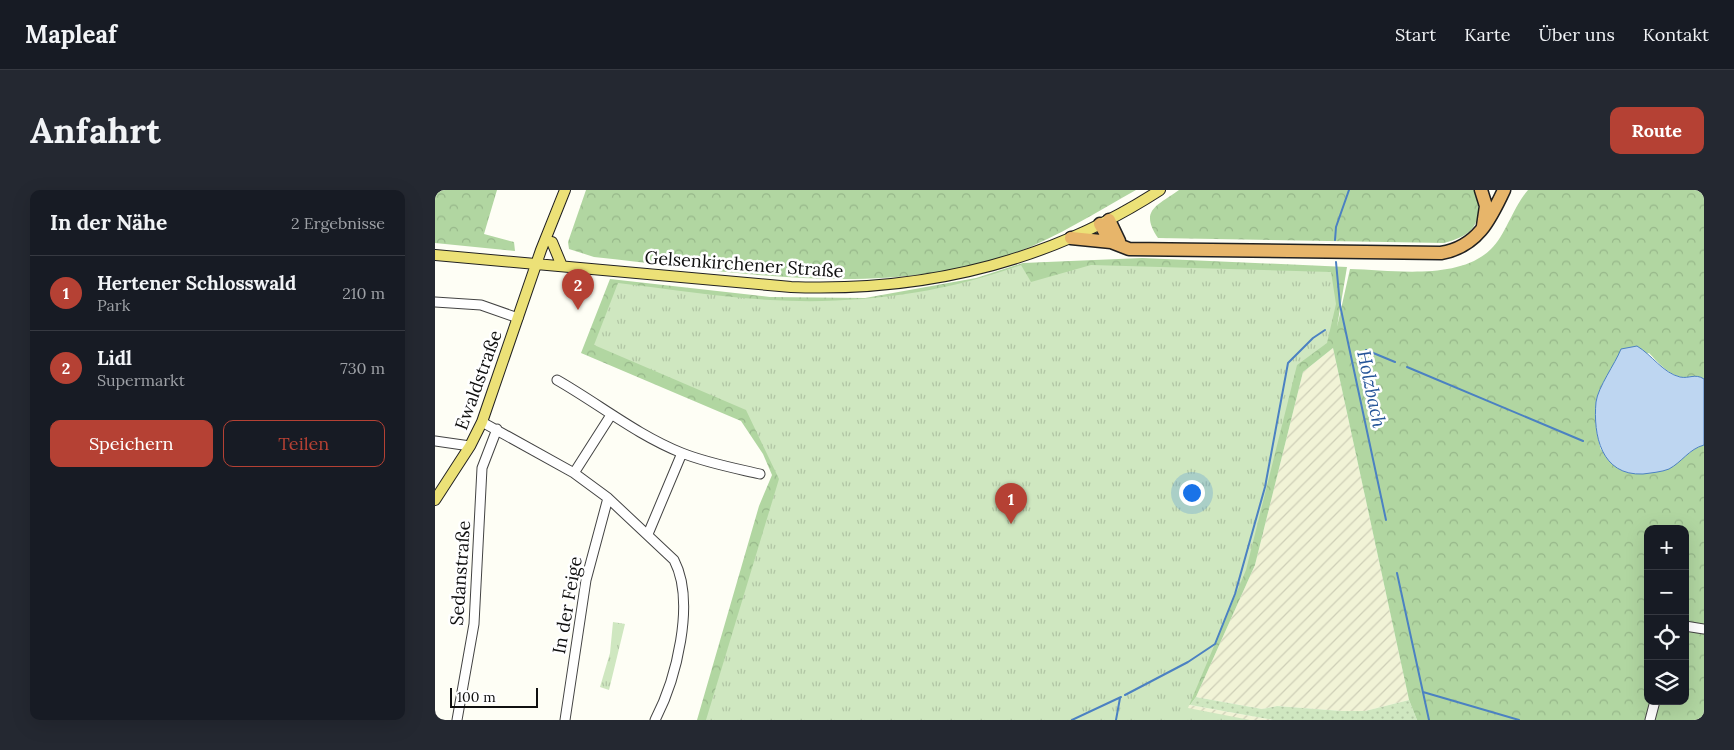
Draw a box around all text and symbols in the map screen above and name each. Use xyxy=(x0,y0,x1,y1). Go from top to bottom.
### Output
text: Mapleaf xyxy=(25,19,117,50)
text: Start xyxy=(1395,23,1436,46)
text: Karte xyxy=(1464,23,1510,46)
text: Über uns xyxy=(1538,23,1615,46)
text: Kontakt xyxy=(1643,23,1709,46)
button: Route xyxy=(1610,107,1704,154)
text: Anfahrt xyxy=(30,108,161,153)
text: In der Nähe xyxy=(50,209,167,236)
text: 2 Ergebnisse xyxy=(291,213,385,233)
street label: Gelsenkirchener Straße xyxy=(644,246,844,282)
pin: 2 xyxy=(562,269,594,310)
text: Hertener Schlosswald xyxy=(97,271,296,295)
text: 1 xyxy=(63,283,69,303)
text: 210 m xyxy=(342,283,385,303)
text: Park xyxy=(97,295,130,315)
street label: Ewaldstraße xyxy=(449,327,507,433)
text: Lidl xyxy=(97,346,132,370)
water label: Holzbach xyxy=(1352,348,1392,430)
text: 2 xyxy=(62,358,70,378)
text: 730 m xyxy=(340,358,385,378)
text: Supermarkt xyxy=(97,370,185,390)
button: Speichern xyxy=(50,420,213,467)
button: Teilen xyxy=(223,420,385,467)
your location xyxy=(1179,480,1205,506)
pin: 1 xyxy=(995,483,1027,524)
street label: Sedanstraße xyxy=(445,520,475,626)
map controls xyxy=(1644,525,1689,705)
button: + xyxy=(1644,525,1689,570)
street label: In der Feige xyxy=(547,554,587,656)
button: − xyxy=(1644,570,1689,615)
button: locate xyxy=(1644,615,1689,660)
button: layers xyxy=(1644,660,1689,705)
scale bar xyxy=(450,685,537,708)
text: 100 m xyxy=(457,688,496,706)

